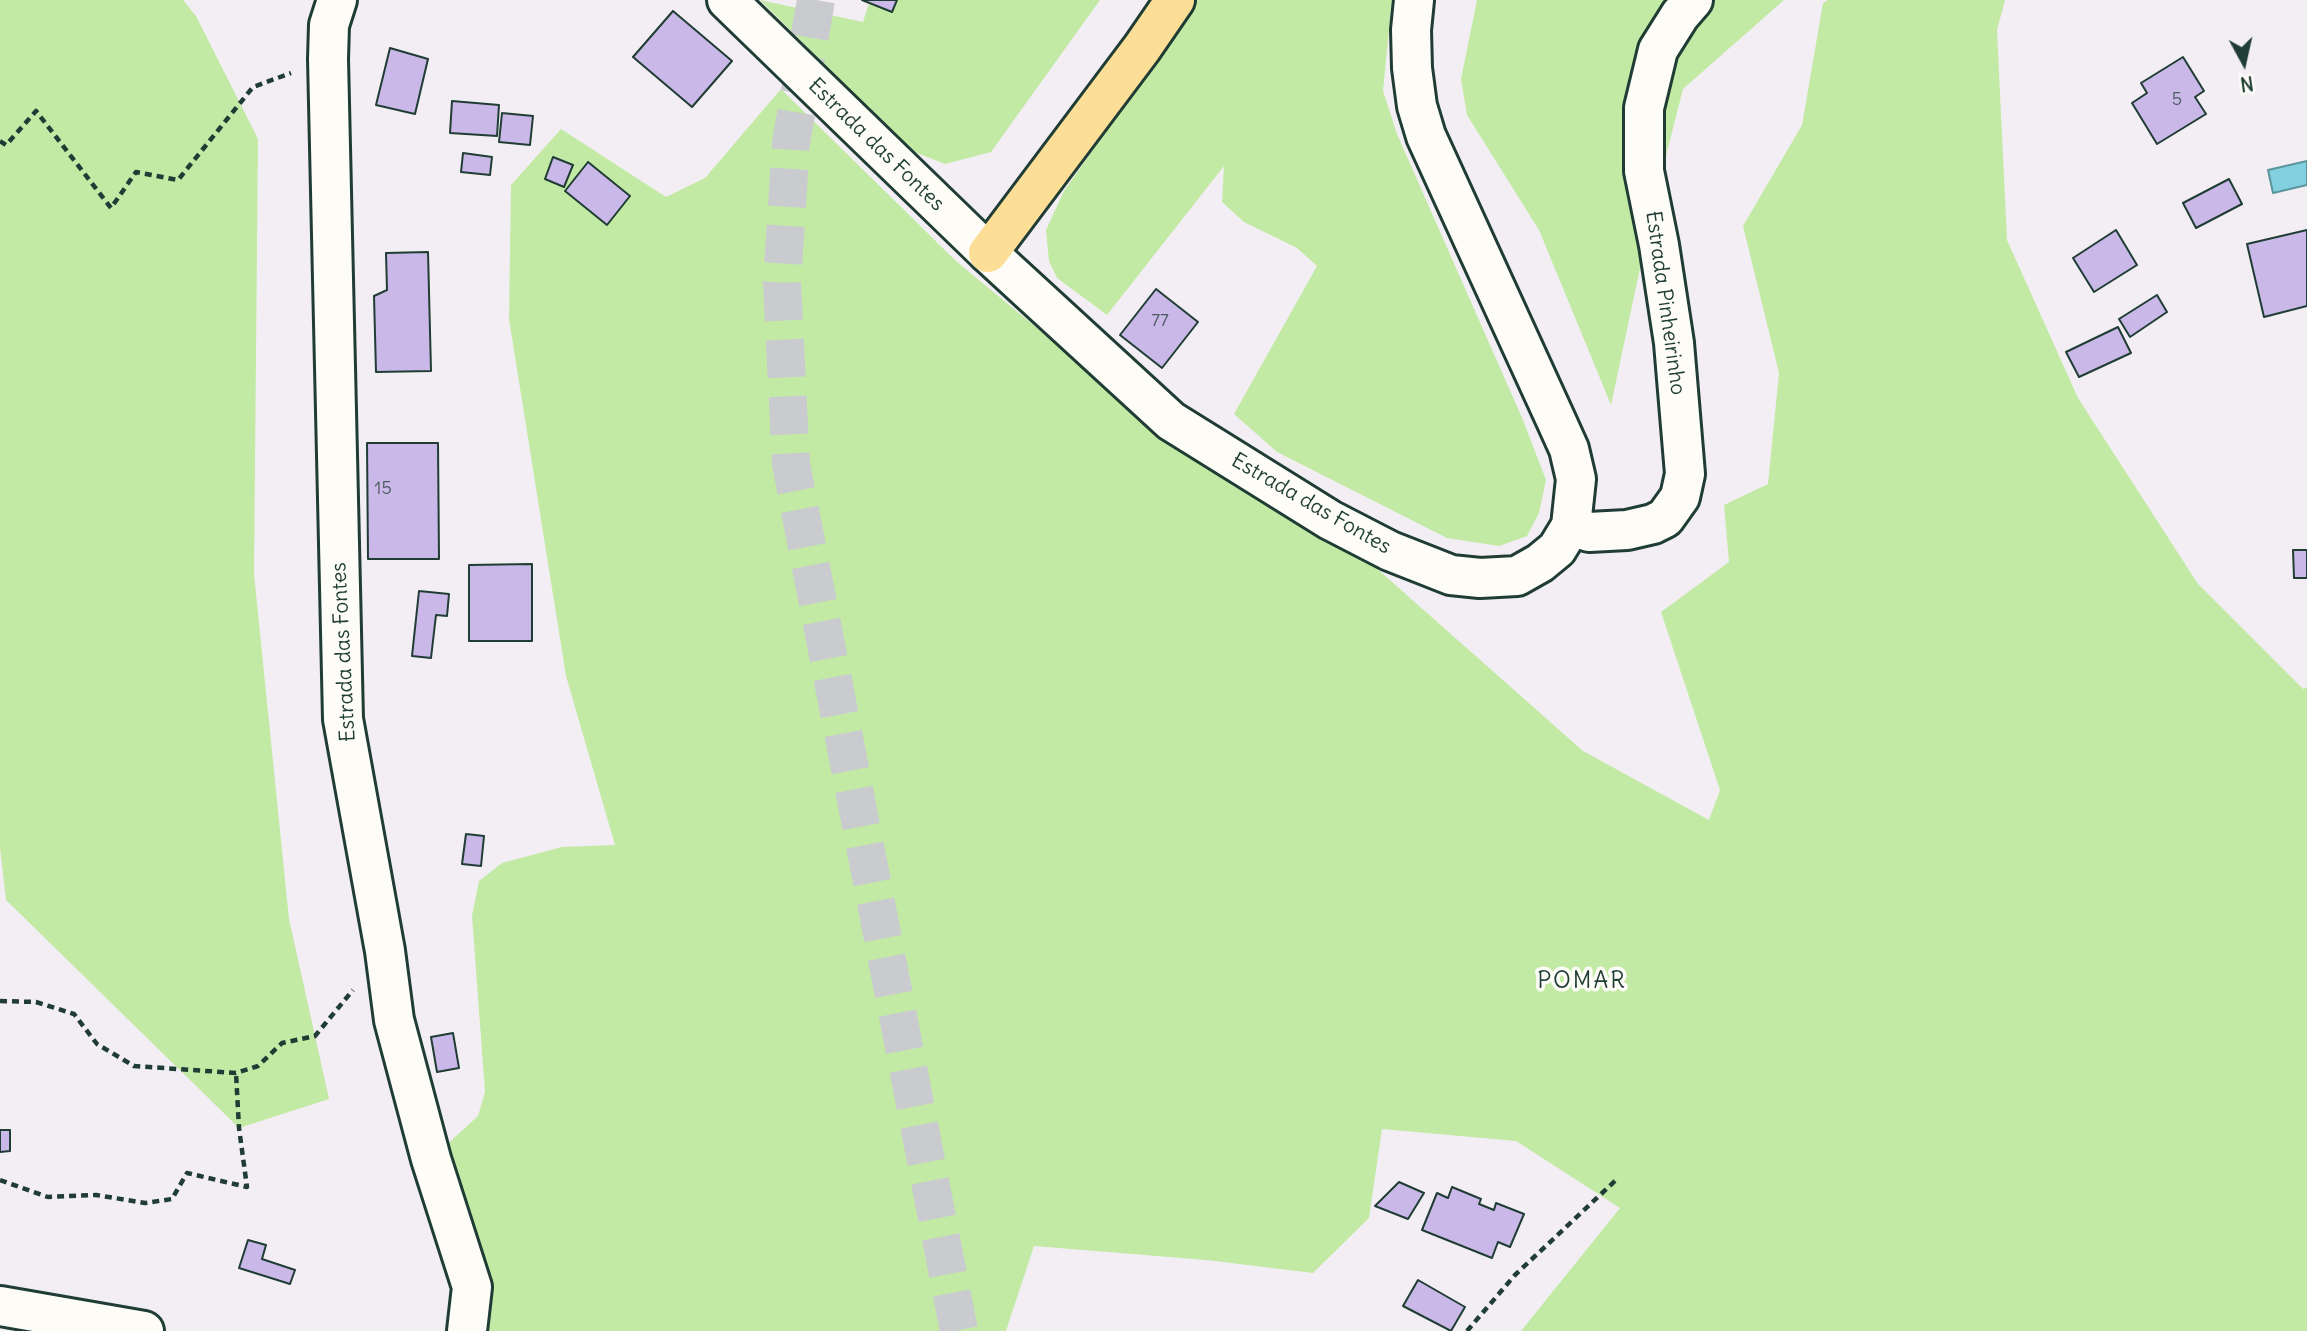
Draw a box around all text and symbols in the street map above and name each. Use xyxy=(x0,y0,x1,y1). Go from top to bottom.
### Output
north arrow xyxy=(2209,28,2279,98)
text: N xyxy=(2239,71,2255,97)
street label: Estrada das Fontes xyxy=(803,73,949,217)
house number: 5 xyxy=(2172,89,2182,111)
street label: Estrada Pinheirinho xyxy=(1640,209,1690,397)
house number: 77 xyxy=(1151,310,1169,332)
street label: Estrada das Fontes xyxy=(1227,448,1395,560)
house number: 15 xyxy=(374,478,392,500)
street label: Estrada das Fontes xyxy=(327,562,361,742)
district label: POMAR xyxy=(1538,967,1626,995)

